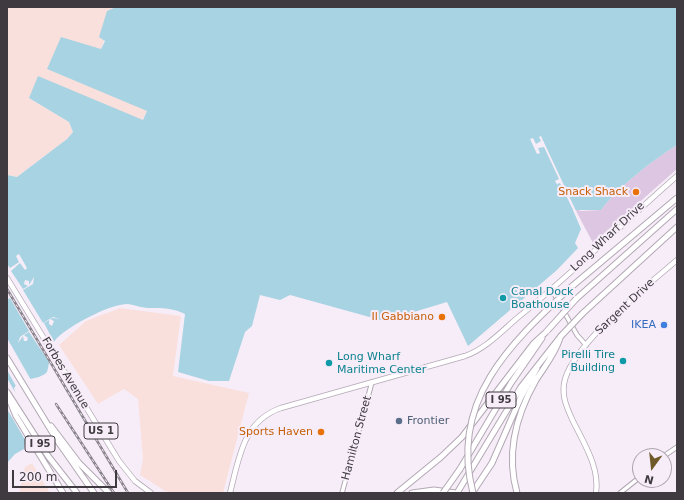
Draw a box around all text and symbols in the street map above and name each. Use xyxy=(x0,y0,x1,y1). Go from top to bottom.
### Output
place label: Snack Shack xyxy=(558,185,628,199)
marker: Snack Shack xyxy=(631,187,641,197)
street label: Long Wharf Drive xyxy=(568,199,648,275)
street label: Sargent Drive xyxy=(593,276,657,338)
place label: Canal Dock Boathouse xyxy=(511,285,573,311)
marker: Canal Dock Boathouse xyxy=(498,293,508,303)
place label: Il Gabbiano xyxy=(371,310,434,324)
marker: Il Gabbiano xyxy=(437,312,447,322)
place label: IKEA xyxy=(631,318,656,332)
marker: IKEA xyxy=(659,320,669,330)
street label: Forbes Avenue xyxy=(38,335,92,411)
place label: Pirelli Tire Building xyxy=(561,348,615,374)
place label: Long Wharf Maritime Center xyxy=(337,350,426,376)
marker: Pirelli Tire Building xyxy=(618,356,628,366)
marker: Long Wharf Maritime Center xyxy=(324,358,334,368)
road number: I 95 xyxy=(486,392,516,408)
street label: Hamilton Street xyxy=(339,394,375,482)
place label: Frontier xyxy=(407,414,449,428)
marker: Frontier xyxy=(394,416,404,426)
road number: US 1 xyxy=(84,423,118,439)
place label: Sports Haven xyxy=(239,425,313,439)
marker: Sports Haven xyxy=(316,427,326,437)
road number: I 95 xyxy=(25,436,55,452)
north arrow xyxy=(632,448,672,488)
scale bar xyxy=(14,462,119,488)
text: 200 m xyxy=(19,470,57,484)
text: N xyxy=(643,472,655,487)

